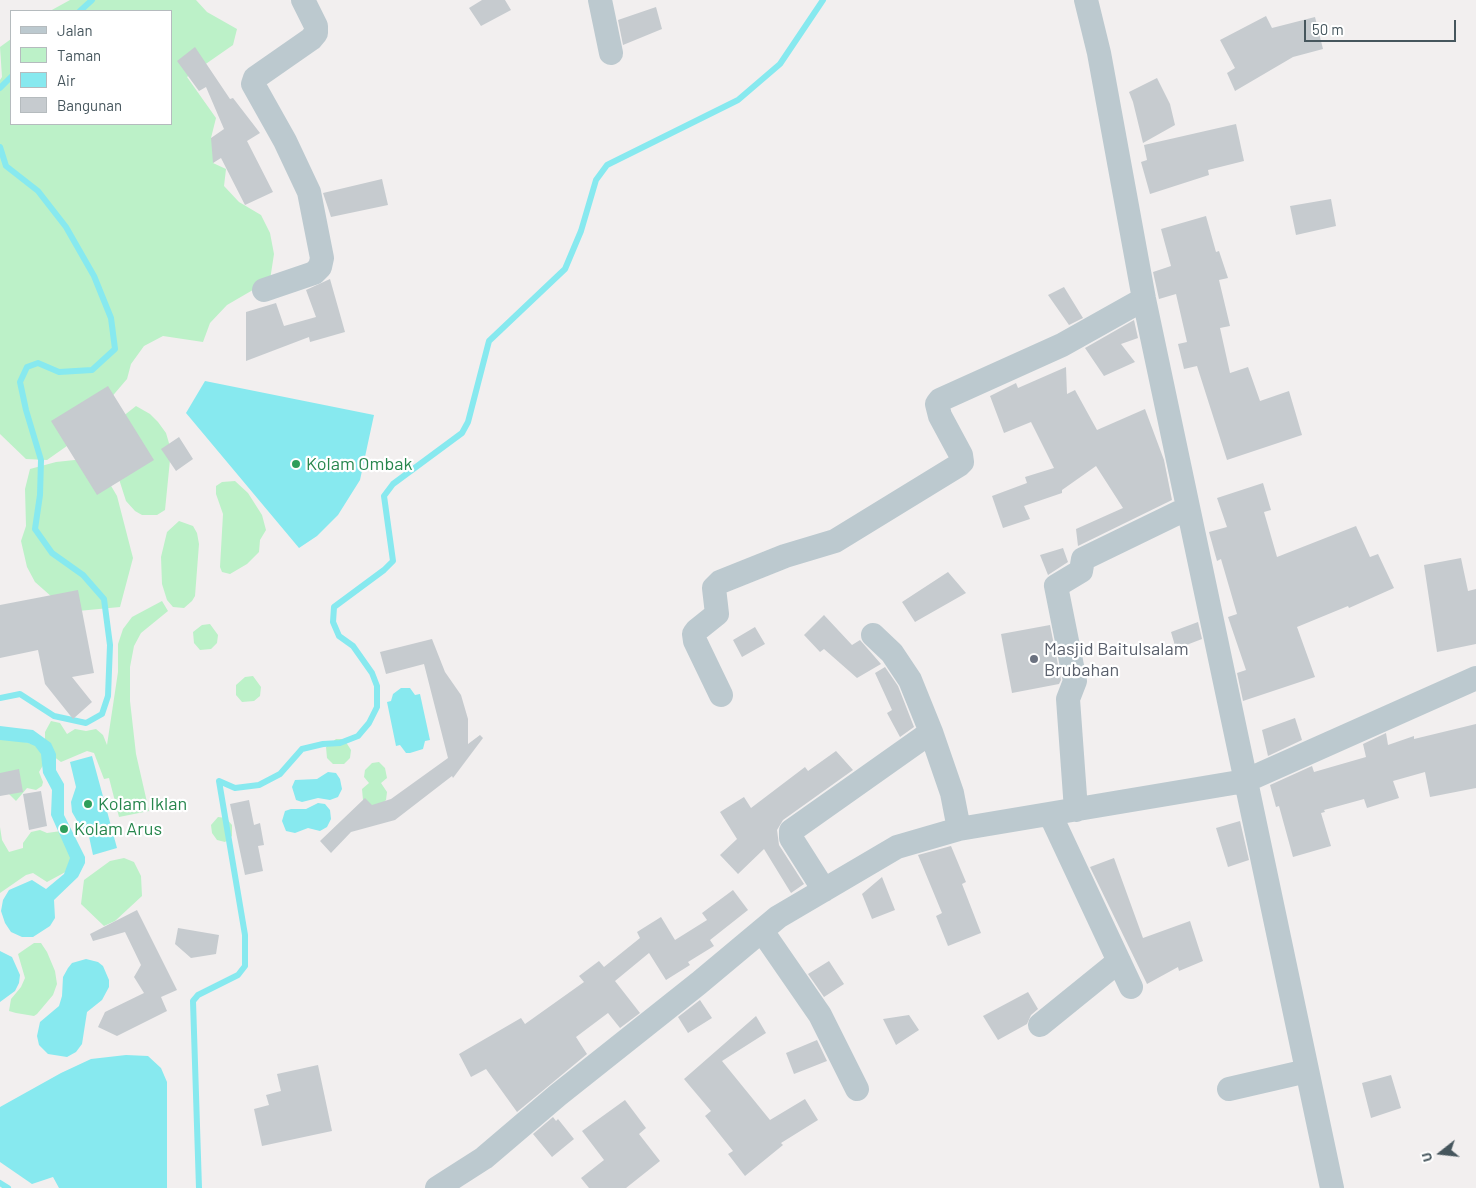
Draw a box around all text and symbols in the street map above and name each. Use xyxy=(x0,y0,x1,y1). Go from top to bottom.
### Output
legend xyxy=(10,10,172,125)
scale bar xyxy=(1306,10,1458,42)
text: 50 m xyxy=(1312,20,1344,38)
text: Jalan xyxy=(57,21,93,39)
text: Taman xyxy=(57,46,101,64)
text: Air xyxy=(57,71,75,89)
text: Bangunan xyxy=(57,96,122,114)
place label: Kolam Ombak xyxy=(306,453,412,475)
marker: Kolam Ombak xyxy=(290,458,302,470)
place label: Masjid Baitulsalam Brubahan xyxy=(1044,638,1189,681)
marker: Masjid Baitulsalam Brubahan xyxy=(1028,653,1040,665)
place label: Kolam Iklan xyxy=(98,793,187,815)
marker: Kolam Iklan xyxy=(82,798,94,810)
place label: Kolam Arus xyxy=(74,818,162,840)
marker: Kolam Arus xyxy=(58,823,70,835)
north arrow xyxy=(1416,1128,1466,1178)
text: U xyxy=(1417,1151,1435,1164)

